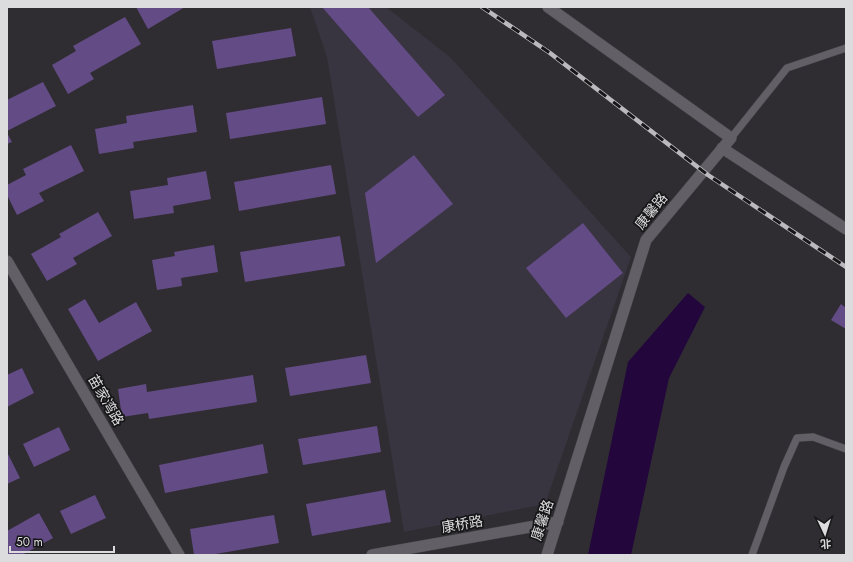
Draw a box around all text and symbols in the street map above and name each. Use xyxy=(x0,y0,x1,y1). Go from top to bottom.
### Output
street label: 康馨路 xyxy=(630,188,672,234)
street label: 苗家湾路 xyxy=(83,371,129,429)
street label: 康馨路 xyxy=(526,497,558,543)
street label: 康桥路 xyxy=(440,511,484,537)
north arrow xyxy=(805,514,845,554)
scale bar xyxy=(10,528,114,554)
text: 50 m xyxy=(16,533,43,551)
text: 北 xyxy=(820,536,832,552)

